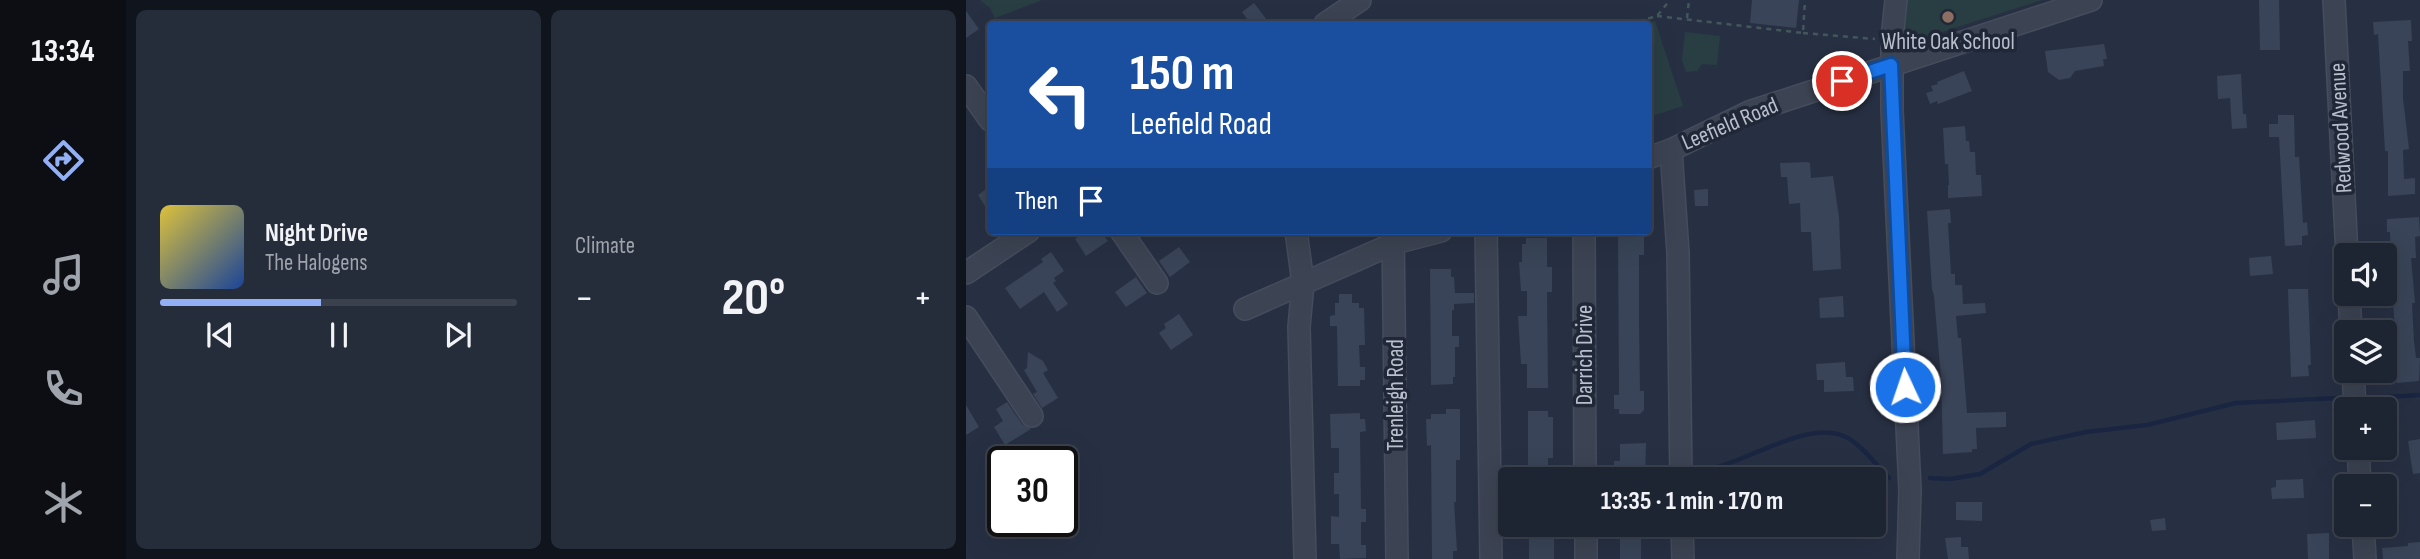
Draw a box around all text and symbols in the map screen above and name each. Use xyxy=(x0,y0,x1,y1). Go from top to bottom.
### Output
marker: White Oak School xyxy=(1940,9,1956,25)
place label: White Oak School xyxy=(1881,28,2015,56)
text: 13:34 xyxy=(31,32,95,71)
text: 150 m xyxy=(1130,45,1234,104)
icon: left xyxy=(1015,49,1106,140)
pin xyxy=(1812,51,1872,111)
icon: arrive xyxy=(1823,62,1861,100)
street label: Redwood Avenue xyxy=(2324,62,2358,194)
street label: Leefield Road xyxy=(1678,91,1782,157)
text: Leefield Road xyxy=(1130,105,1272,144)
icon: directions xyxy=(39,136,88,185)
icon: arrive xyxy=(1072,182,1110,220)
text: Then xyxy=(1015,186,1058,217)
text: Night Drive xyxy=(265,218,368,249)
text: Climate xyxy=(575,232,635,260)
map controls xyxy=(2334,243,2397,537)
button: sound xyxy=(2334,243,2397,306)
text: The Halogens xyxy=(265,249,368,277)
icon: music xyxy=(39,250,88,299)
text: 20° xyxy=(722,267,785,330)
text: − xyxy=(575,276,594,321)
text: + xyxy=(913,276,932,321)
street label: Darrich Drive xyxy=(1571,305,1599,405)
icon: previous xyxy=(201,316,239,354)
icon: pause xyxy=(320,316,358,354)
icon: next xyxy=(439,316,477,354)
button: layers xyxy=(2334,320,2397,383)
street label: Trenleigh Road xyxy=(1382,339,1410,451)
position arrow xyxy=(1868,350,1942,424)
icon: phone xyxy=(39,364,88,413)
button: + xyxy=(2334,397,2397,460)
speed limit sign: 30 xyxy=(987,446,1078,537)
button: − xyxy=(2334,474,2397,537)
icon: climate xyxy=(39,478,88,527)
text: 13:35 · 1 min · 170 m xyxy=(1601,486,1783,517)

